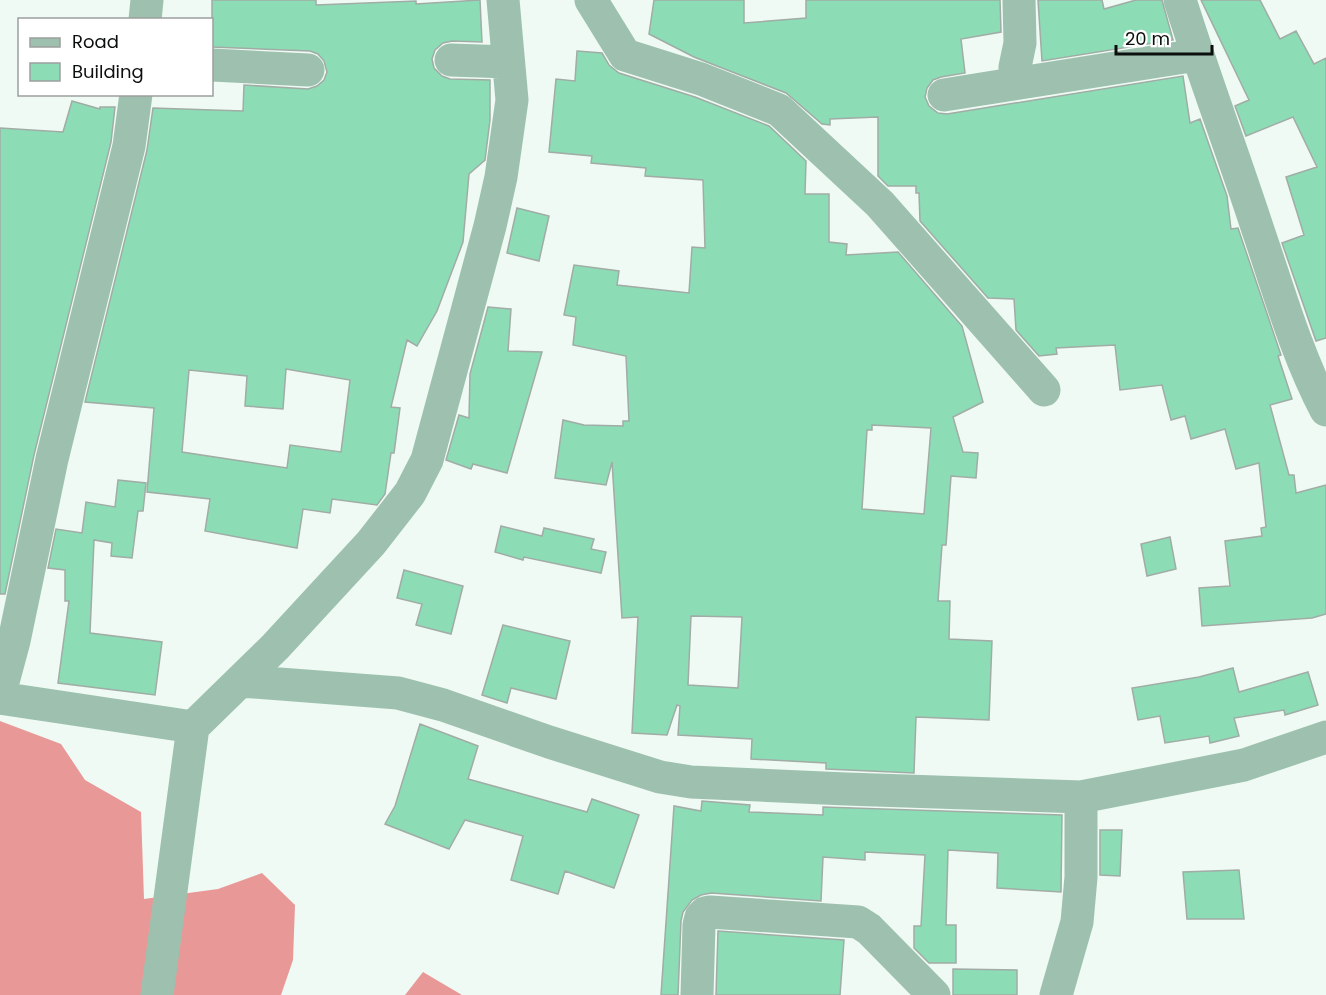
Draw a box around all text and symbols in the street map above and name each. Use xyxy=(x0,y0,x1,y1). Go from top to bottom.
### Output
legend xyxy=(18,18,213,96)
scale bar xyxy=(1116,18,1212,56)
text: 20 m xyxy=(1125,26,1170,51)
text: Road xyxy=(72,29,119,54)
text: Building xyxy=(72,59,144,84)

